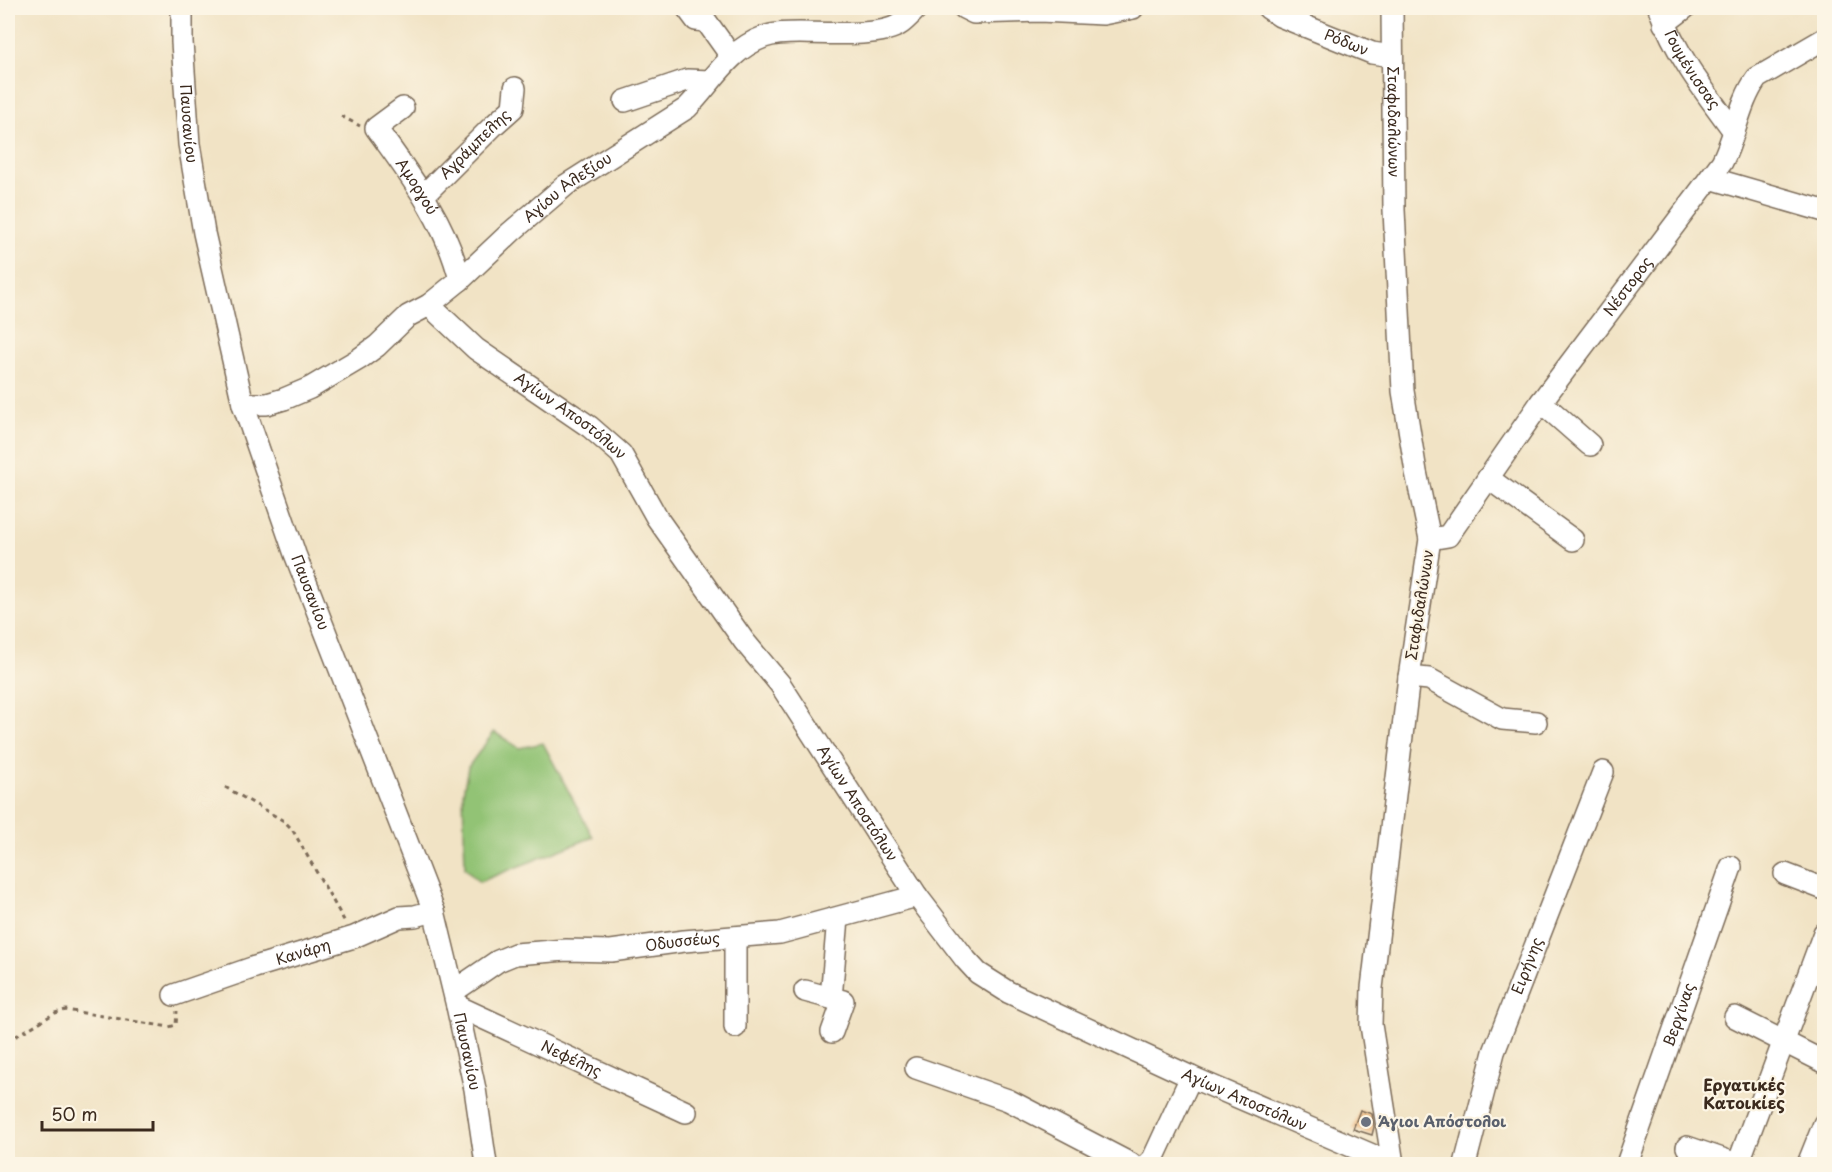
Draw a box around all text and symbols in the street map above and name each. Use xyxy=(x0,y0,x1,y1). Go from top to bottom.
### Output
street label: Ρόδων xyxy=(1321,22,1373,61)
street label: Γουμένισσας xyxy=(1659,25,1727,114)
street label: Σταφιδαλώνων xyxy=(1383,66,1407,178)
street label: Παυσανίου xyxy=(175,84,205,165)
street label: Αγράμπελης xyxy=(433,103,515,184)
street label: Αγίου Αλεξίου xyxy=(517,146,616,227)
street label: Αμοργού xyxy=(391,153,445,218)
street label: Νέστορος xyxy=(1597,251,1657,320)
street label: Αγίων Αποστόλων xyxy=(510,366,632,464)
street label: Σταφιδαλώνων xyxy=(1398,548,1439,662)
street label: Παυσανίου xyxy=(286,551,336,633)
street label: Αγίων Αποστόλων xyxy=(812,740,905,865)
street label: Οδυσσέως xyxy=(644,925,721,956)
street label: Κανάρη xyxy=(273,932,333,970)
street label: Ειρήνης xyxy=(1505,933,1548,997)
street label: Βεργίνας xyxy=(1656,979,1700,1049)
street label: Παυσανίου xyxy=(449,1010,488,1092)
street label: Νεφέλης xyxy=(538,1033,606,1082)
street label: Αγίων Αποστόλων xyxy=(1178,1061,1311,1136)
district label: Εργατικές Κατοικίες xyxy=(1703,1072,1785,1114)
scale bar xyxy=(42,1094,153,1132)
text: 50 m xyxy=(51,1100,98,1127)
place label: Άγιοι Απόστολοι xyxy=(1378,1109,1507,1132)
marker: Άγιοι Απόστολοι xyxy=(1359,1115,1373,1129)

